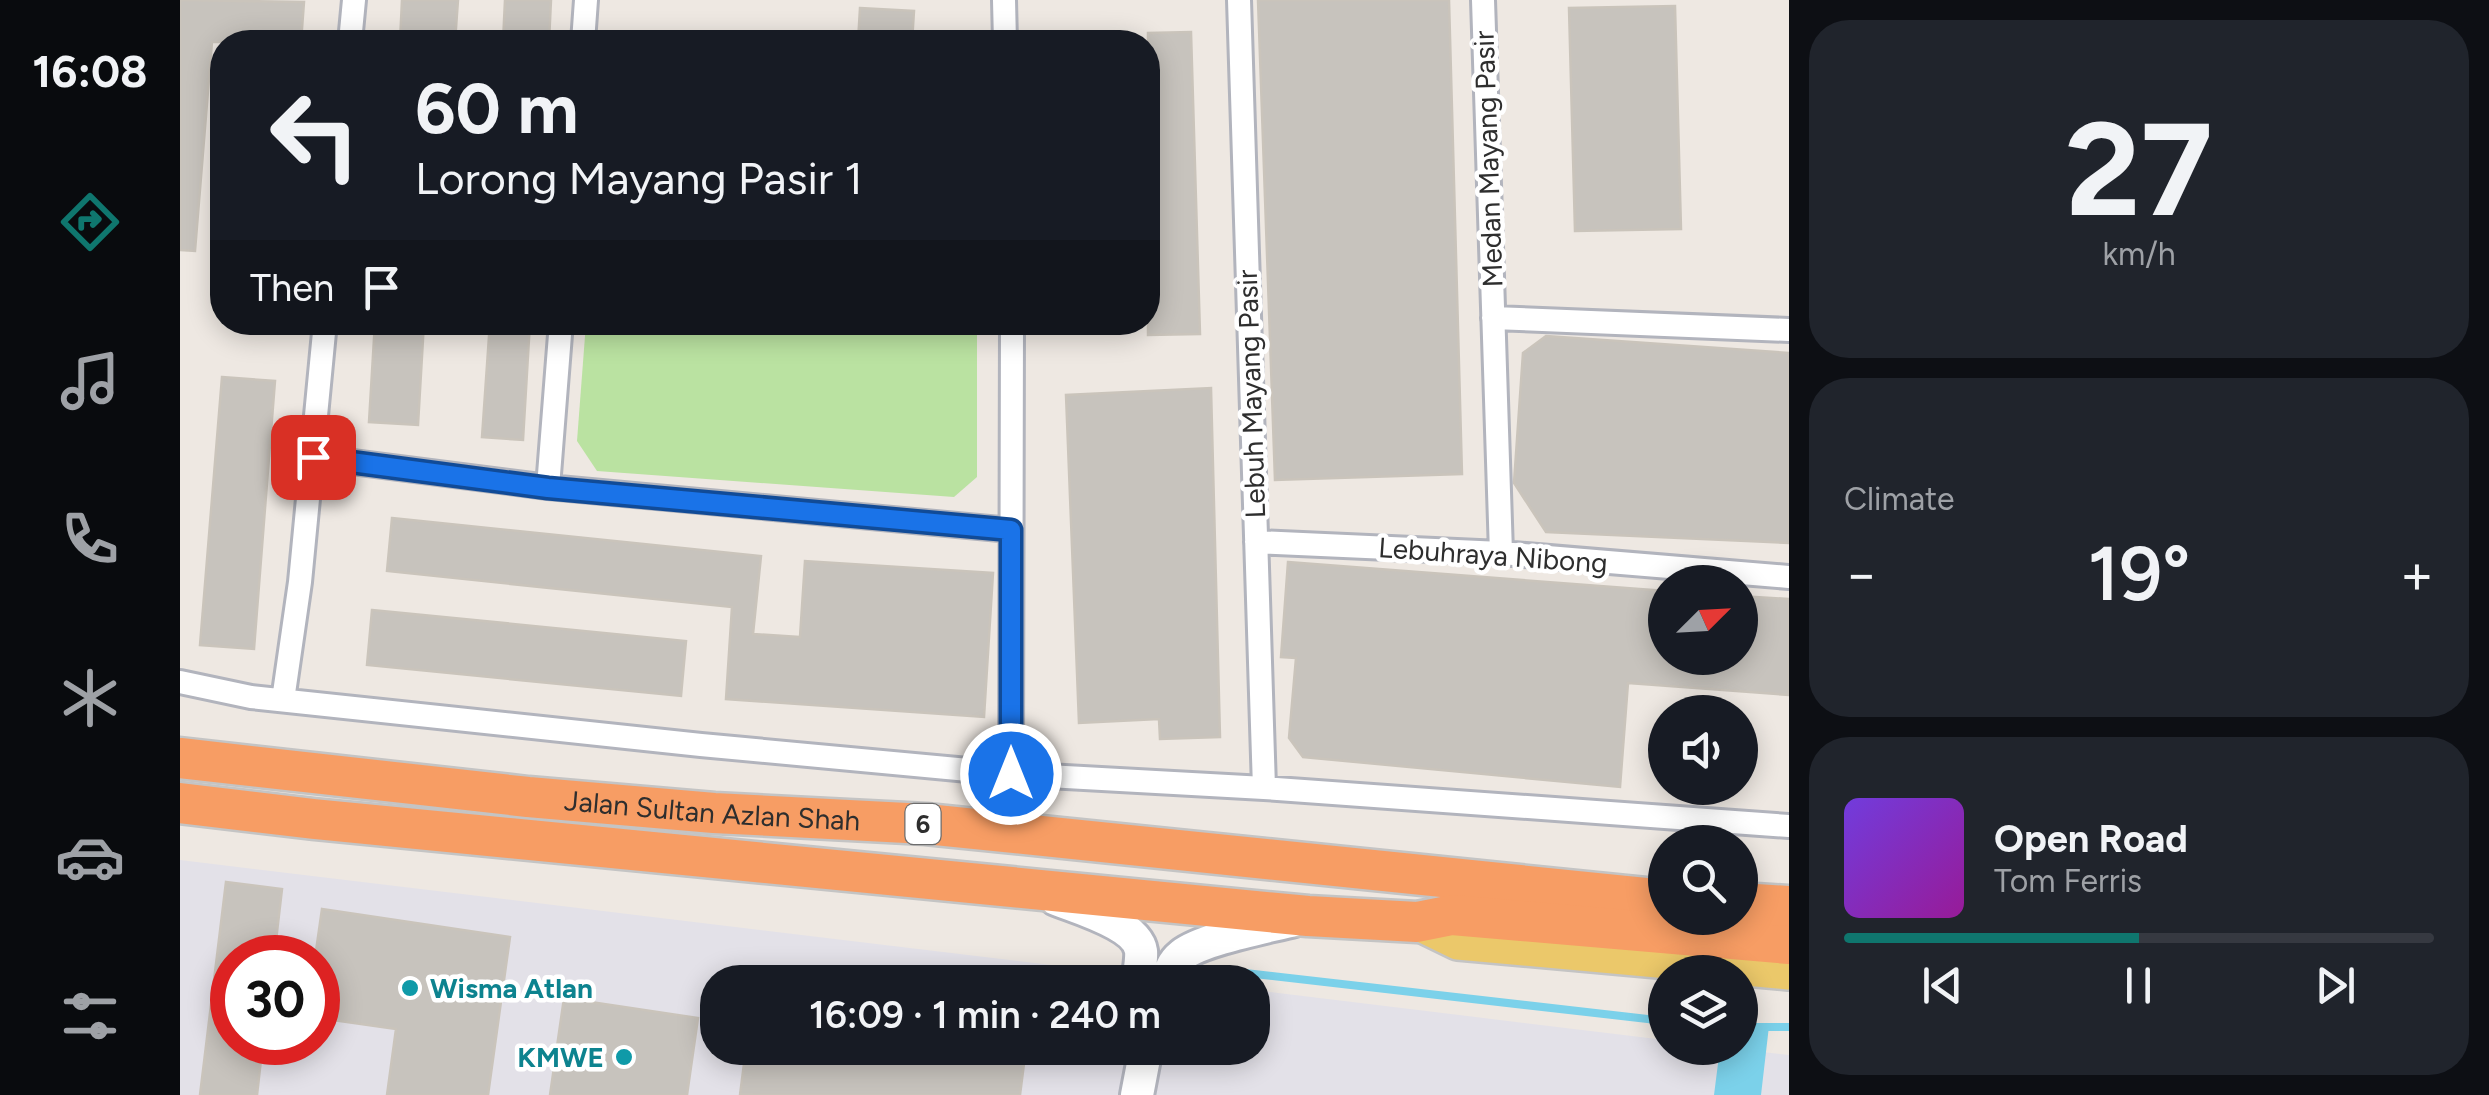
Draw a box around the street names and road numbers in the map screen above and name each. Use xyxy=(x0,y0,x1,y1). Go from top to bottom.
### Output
street label: Medan Mayang Pasir xyxy=(1467,30,1509,288)
street label: Lebuh Mayang Pasir xyxy=(1230,268,1272,519)
street label: Lebuhraya Nibong xyxy=(1377,530,1609,580)
street label: Jalan Sultan Azlan Shah xyxy=(563,783,861,838)
road number: 6 xyxy=(906,804,940,844)

